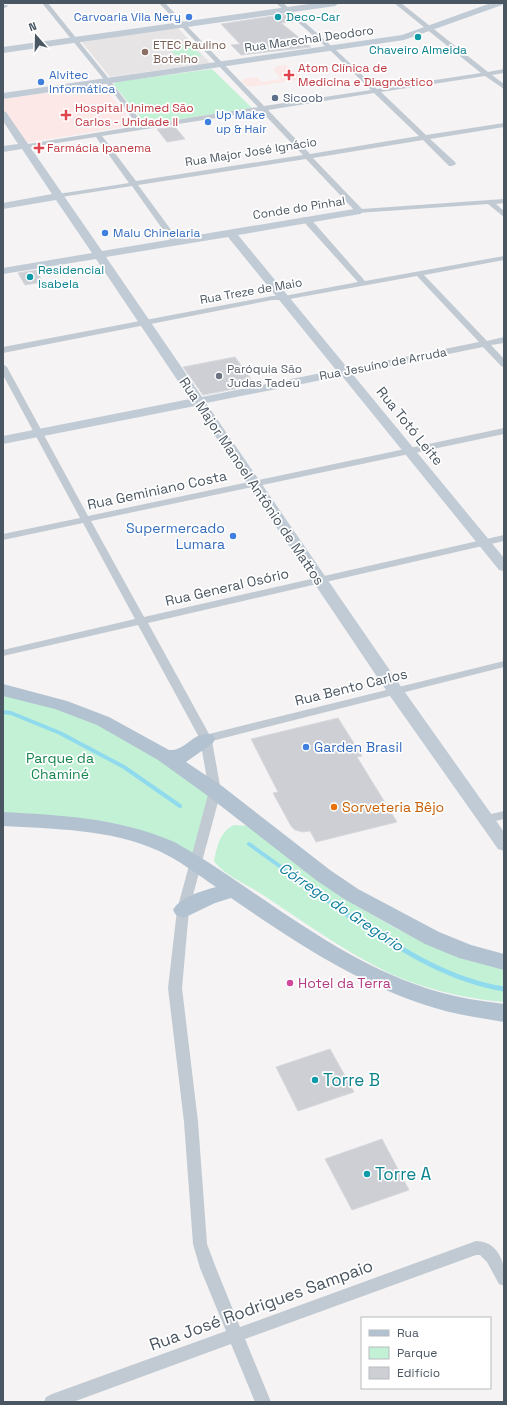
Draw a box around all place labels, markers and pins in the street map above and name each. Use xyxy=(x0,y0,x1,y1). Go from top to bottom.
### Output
place label: Carvoaria Vila Nery xyxy=(74,9,181,25)
place label: Deco-Car xyxy=(286,9,341,25)
marker: Carvoaria Vila Nery xyxy=(184,12,194,22)
marker: Deco-Car xyxy=(273,12,283,22)
marker: Chaveiro Almeida xyxy=(413,32,423,42)
place label: ETEC Paulino Botelho xyxy=(153,37,226,67)
place label: Chaveiro Almeida xyxy=(369,42,467,58)
marker: ETEC Paulino Botelho xyxy=(140,47,150,57)
place label: Atom Clínica de Medicina e Diagnóstico xyxy=(298,60,433,90)
place label: Alvitec Informática xyxy=(49,67,116,97)
marker: Atom Clínica de Medicina e Diagnóstico xyxy=(283,69,295,81)
marker: Alvitec Informática xyxy=(36,77,46,87)
place label: Sicoob xyxy=(283,90,323,106)
marker: Sicoob xyxy=(270,93,280,103)
place label: Hospital Unimed São Carlos - Unidade II xyxy=(75,100,194,130)
place label: Up Make up & Hair xyxy=(216,107,267,137)
marker: Hospital Unimed São Carlos - Unidade II xyxy=(60,109,72,121)
marker: Up Make up & Hair xyxy=(203,117,213,127)
place label: Farmácia Ipanema xyxy=(47,140,151,156)
marker: Farmácia Ipanema xyxy=(34,143,44,153)
place label: Malu Chinelaria xyxy=(113,225,200,241)
marker: Malu Chinelaria xyxy=(100,228,110,238)
place label: Residencial Isabela xyxy=(38,262,104,292)
marker: Residencial Isabela xyxy=(25,272,35,282)
place label: Paróquia São Judas Tadeu xyxy=(227,361,302,391)
marker: Paróquia São Judas Tadeu xyxy=(214,371,224,381)
place label: Supermercado Lumara xyxy=(126,519,225,553)
marker: Supermercado Lumara xyxy=(228,531,238,541)
place label: Garden Brasil xyxy=(314,738,402,756)
marker: Garden Brasil xyxy=(301,742,311,752)
place label: Sorveteria Bêjo xyxy=(342,798,444,816)
marker: Sorveteria Bêjo xyxy=(329,802,339,812)
place label: Hotel da Terra xyxy=(298,974,391,992)
marker: Hotel da Terra xyxy=(285,978,295,988)
place label: Torre B xyxy=(323,1069,380,1091)
marker: Torre B xyxy=(310,1075,320,1085)
place label: Torre A xyxy=(375,1163,432,1185)
marker: Torre A xyxy=(362,1169,372,1179)

